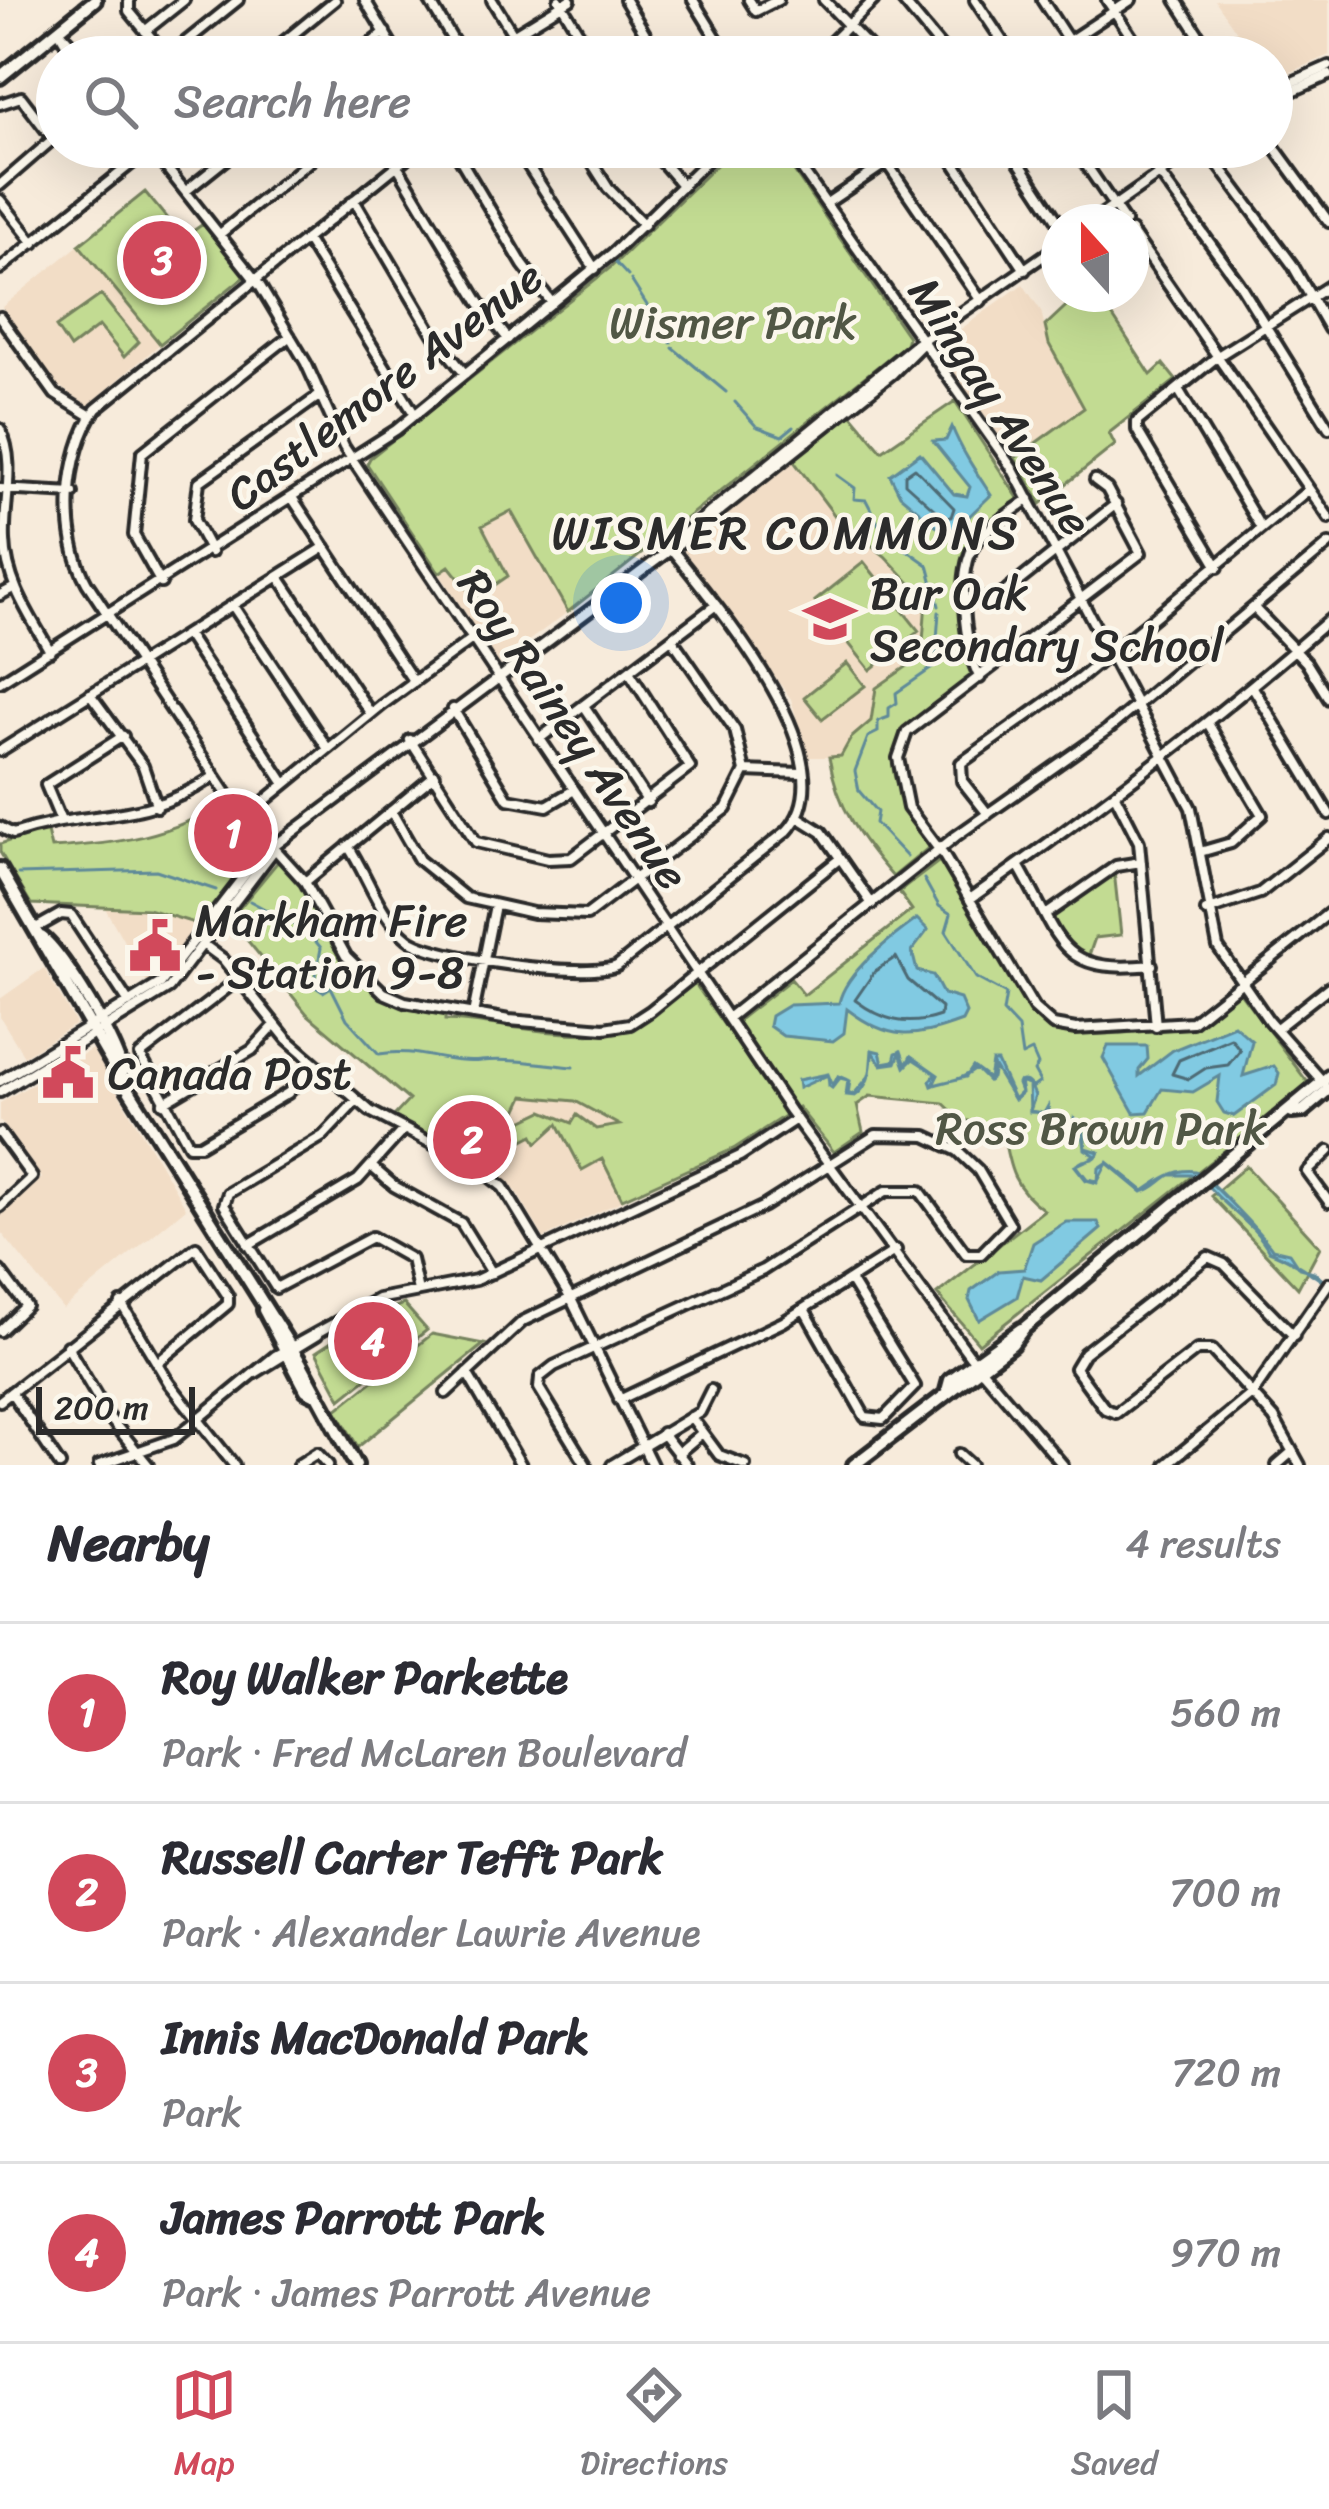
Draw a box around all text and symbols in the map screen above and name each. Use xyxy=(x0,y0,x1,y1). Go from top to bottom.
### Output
search box xyxy=(36,36,1293,168)
text: Search here xyxy=(174,62,411,142)
icon: search xyxy=(78,69,144,135)
north arrow xyxy=(1041,204,1149,312)
pin: 3 xyxy=(123,215,201,305)
street label: Castlemore Avenue xyxy=(208,239,561,533)
street label: Mingay Avenue xyxy=(886,260,1115,553)
park label: Wismer Park xyxy=(609,283,857,363)
district label: WISMER COMMONS xyxy=(551,490,1021,575)
street label: Roy Rainey Avenue xyxy=(435,552,711,907)
place label: Bur Oak Secondary School xyxy=(870,554,1225,686)
your location xyxy=(591,573,651,633)
school or university icon: Bur Oak Secondary School xyxy=(801,590,859,648)
pin: 1 xyxy=(194,788,272,878)
place label: Markham Fire - Station 9-8 xyxy=(195,881,468,1013)
public building icon: Markham Fire - Station 9-8 xyxy=(126,917,184,975)
place label: Canada Post xyxy=(108,1034,352,1114)
public building icon: Canada Post xyxy=(39,1044,97,1102)
park label: Ross Brown Park xyxy=(935,1089,1268,1169)
pin: 2 xyxy=(433,1095,511,1185)
pin: 4 xyxy=(334,1296,412,1386)
text: 200 m xyxy=(54,1379,149,1437)
scale bar xyxy=(36,1381,195,1434)
text: Nearby xyxy=(48,1498,209,1588)
text: 4 results xyxy=(1126,1509,1281,1578)
text: Roy Walker Parkette xyxy=(162,1638,568,1718)
text: 1 xyxy=(79,1678,95,1747)
text: 560 m xyxy=(1170,1678,1281,1747)
text: Park · Fred McLaren Boulevard xyxy=(162,1718,687,1787)
text: Russell Carter Tefft Park xyxy=(162,1818,663,1898)
text: 2 xyxy=(76,1858,98,1927)
text: 700 m xyxy=(1169,1858,1281,1927)
text: Park · Alexander Lawrie Avenue xyxy=(162,1898,700,1967)
text: Innis MacDonald Park xyxy=(162,1998,589,2078)
text: 3 xyxy=(76,2038,98,2107)
text: 720 m xyxy=(1171,2038,1281,2107)
text: Park xyxy=(162,2078,242,2147)
text: James Parrott Park xyxy=(162,2178,546,2258)
text: 4 xyxy=(75,2218,99,2287)
text: 970 m xyxy=(1170,2218,1281,2287)
text: Park · James Parrott Avenue xyxy=(162,2258,651,2327)
tab: Map xyxy=(171,2362,237,2492)
tab: Directions xyxy=(580,2362,728,2492)
tab: Saved xyxy=(1071,2362,1158,2492)

